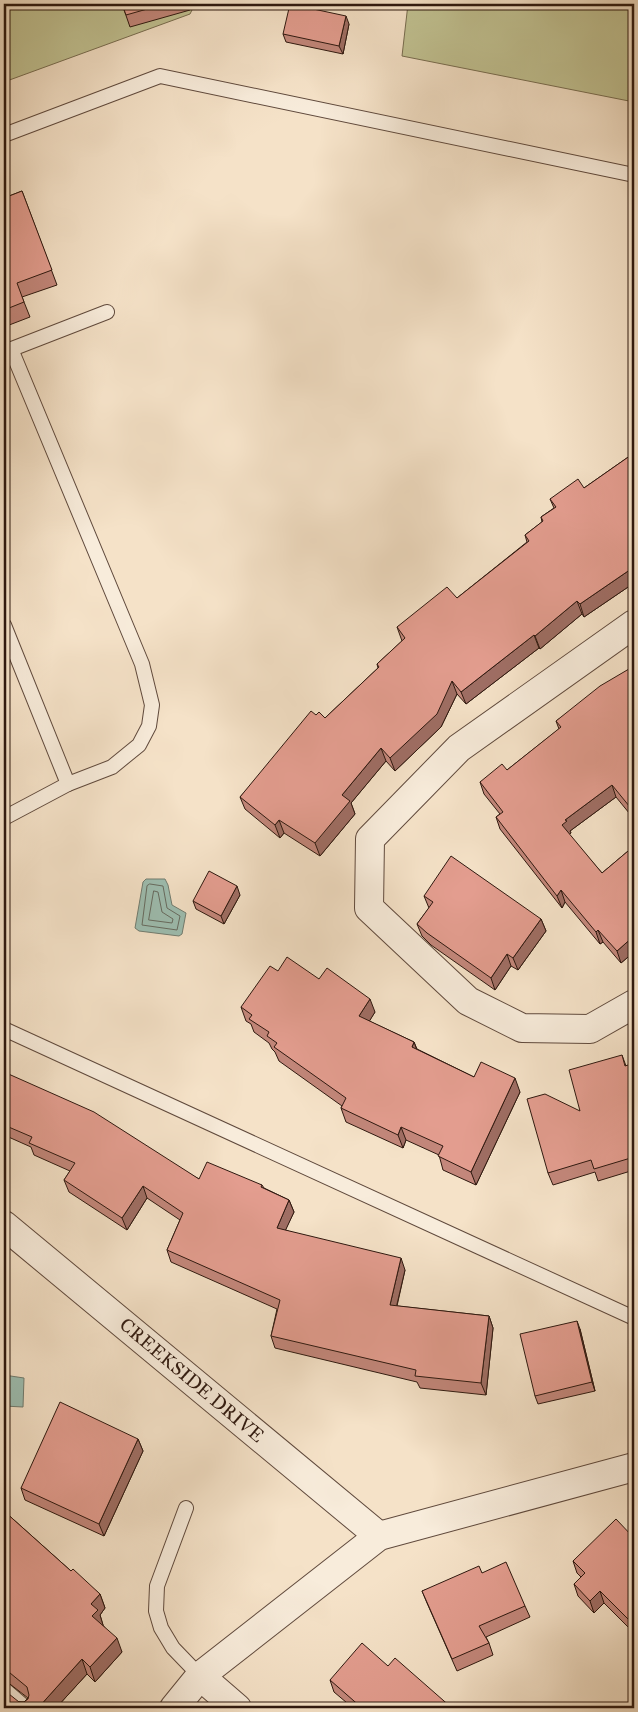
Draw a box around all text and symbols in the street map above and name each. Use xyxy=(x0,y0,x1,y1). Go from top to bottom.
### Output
street label: CREEKSIDE DRIVE xyxy=(115,1313,269,1447)

